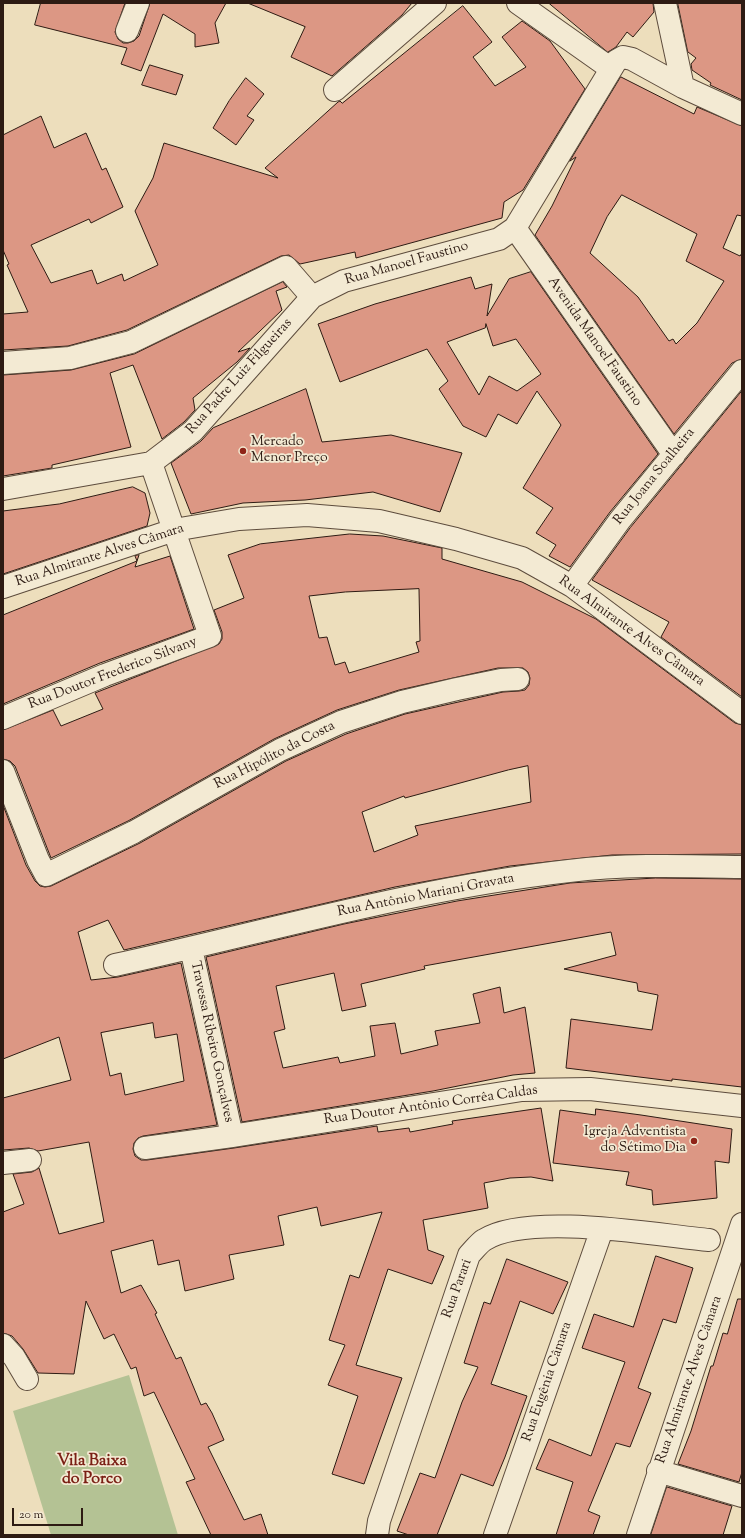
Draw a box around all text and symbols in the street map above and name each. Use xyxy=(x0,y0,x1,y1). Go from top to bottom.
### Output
street label: Rua Manoel Faustino xyxy=(343,238,471,290)
street label: Avenida Manoel Faustino xyxy=(543,274,645,410)
street label: Rua Padre Luiz Filgueiras xyxy=(184,316,296,438)
street label: Rua Joana Soalheira xyxy=(611,425,699,529)
place label: Mercado Menor Preço xyxy=(251,435,328,468)
marker: Mercado Menor Preço xyxy=(238,446,248,456)
street label: Rua Almirante Alves Câmara xyxy=(14,521,186,591)
street label: Rua Almirante Alves Câmara xyxy=(555,573,707,691)
street label: Rua Doutor Frederico Silvany xyxy=(26,634,200,714)
street label: Rua Hipólito da Costa xyxy=(212,718,338,794)
street label: Rua Antônio Mariani Gravata xyxy=(336,871,516,921)
street label: Travessa Ribeiro Gonçalves xyxy=(186,960,236,1124)
street label: Rua Doutor Antônio Corrêa Caldas xyxy=(323,1083,539,1129)
place label: Igreja Adventista do Sétimo Dia xyxy=(584,1125,686,1158)
marker: Igreja Adventista do Sétimo Dia xyxy=(689,1136,699,1146)
street label: Rua Parari xyxy=(440,1257,476,1321)
street label: Rua Almirante Alves Câmara xyxy=(653,1294,727,1466)
street label: Rua Eugênia Câmara xyxy=(520,1320,576,1444)
district label: Vila Baixa do Porco xyxy=(57,1452,127,1490)
scale bar xyxy=(14,1500,85,1526)
text: 20 m xyxy=(19,1506,43,1524)

